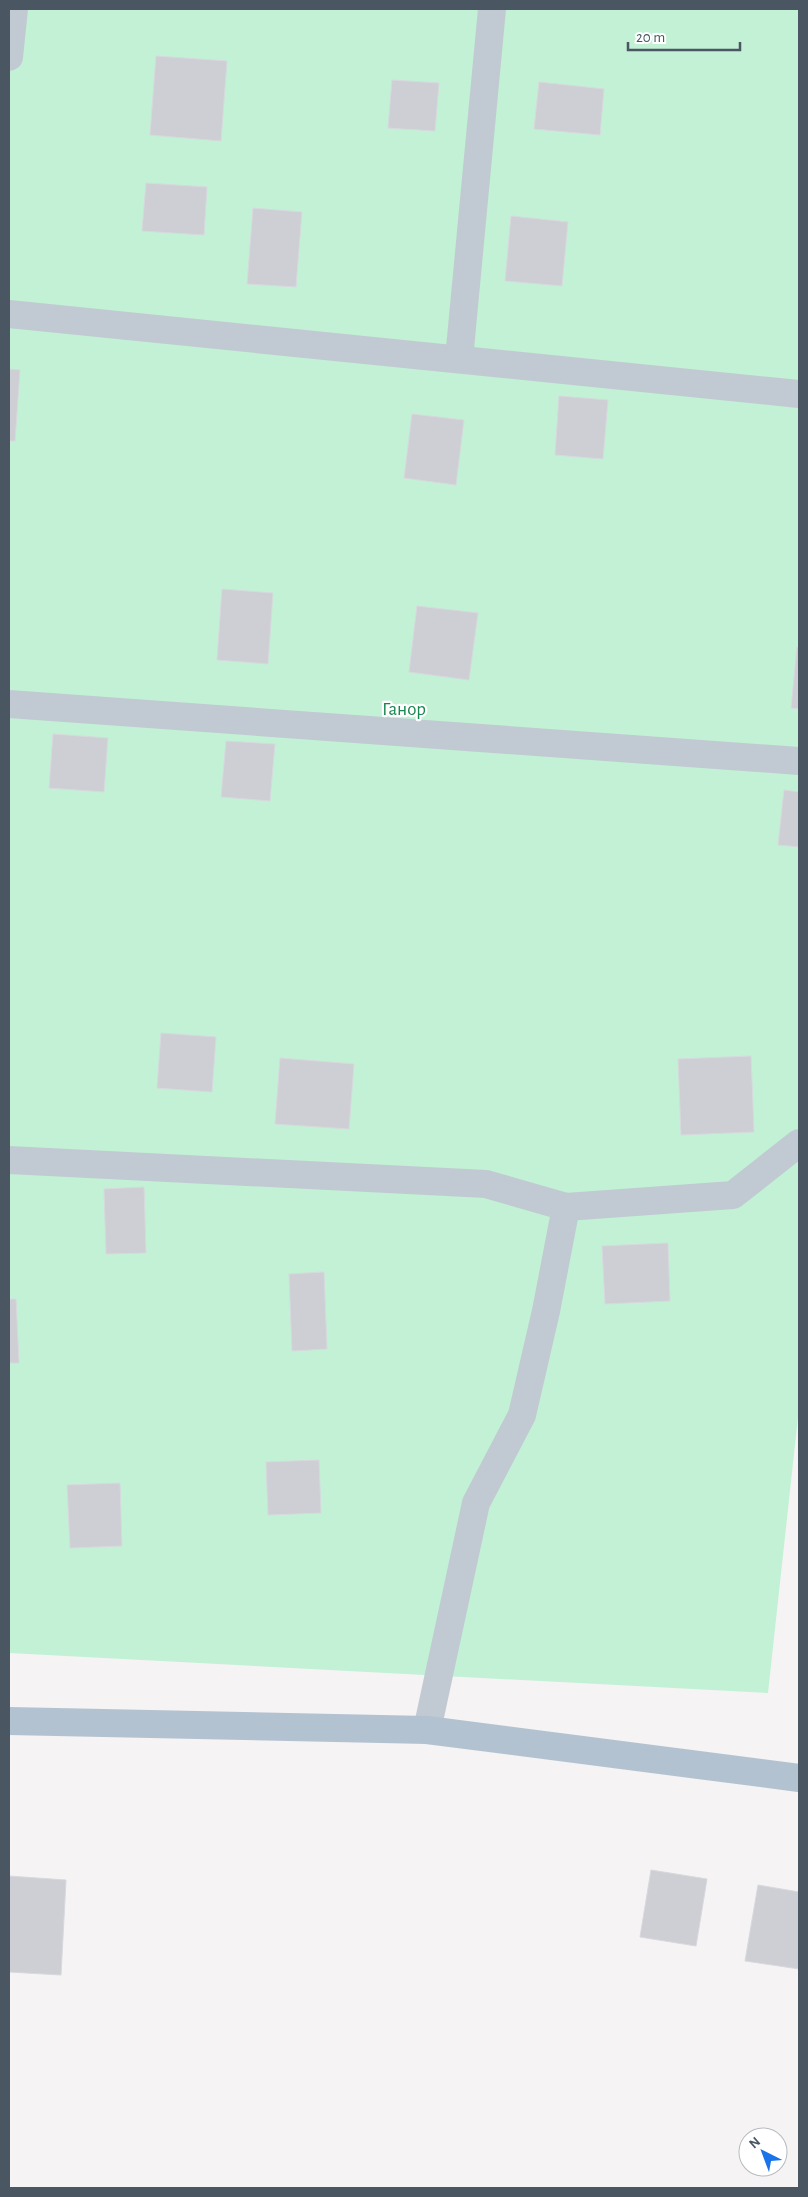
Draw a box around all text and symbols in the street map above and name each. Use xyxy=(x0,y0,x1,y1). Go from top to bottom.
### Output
scale bar xyxy=(628,20,740,52)
text: 20 m xyxy=(636,30,665,45)
park label: Ганор xyxy=(382,700,426,719)
north arrow xyxy=(738,2127,788,2177)
text: N xyxy=(747,2135,763,2152)

